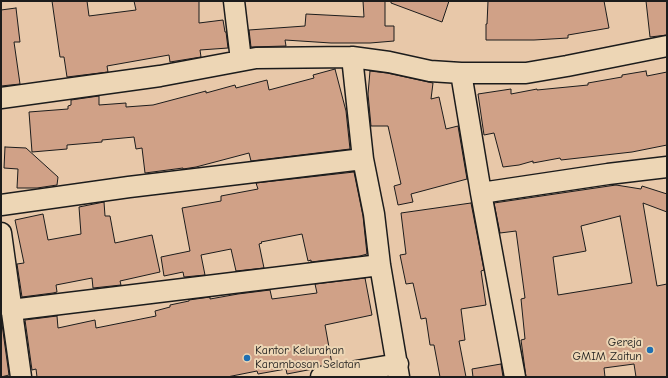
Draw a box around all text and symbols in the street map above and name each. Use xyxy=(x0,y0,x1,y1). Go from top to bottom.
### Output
place label: Gereja GMIM Zaitun xyxy=(572,336,642,364)
place label: Kantor Kelurahan Karambosan Selatan xyxy=(255,344,360,372)
marker: Gereja GMIM Zaitun xyxy=(645,345,655,355)
marker: Kantor Kelurahan Karambosan Selatan xyxy=(242,353,252,363)

